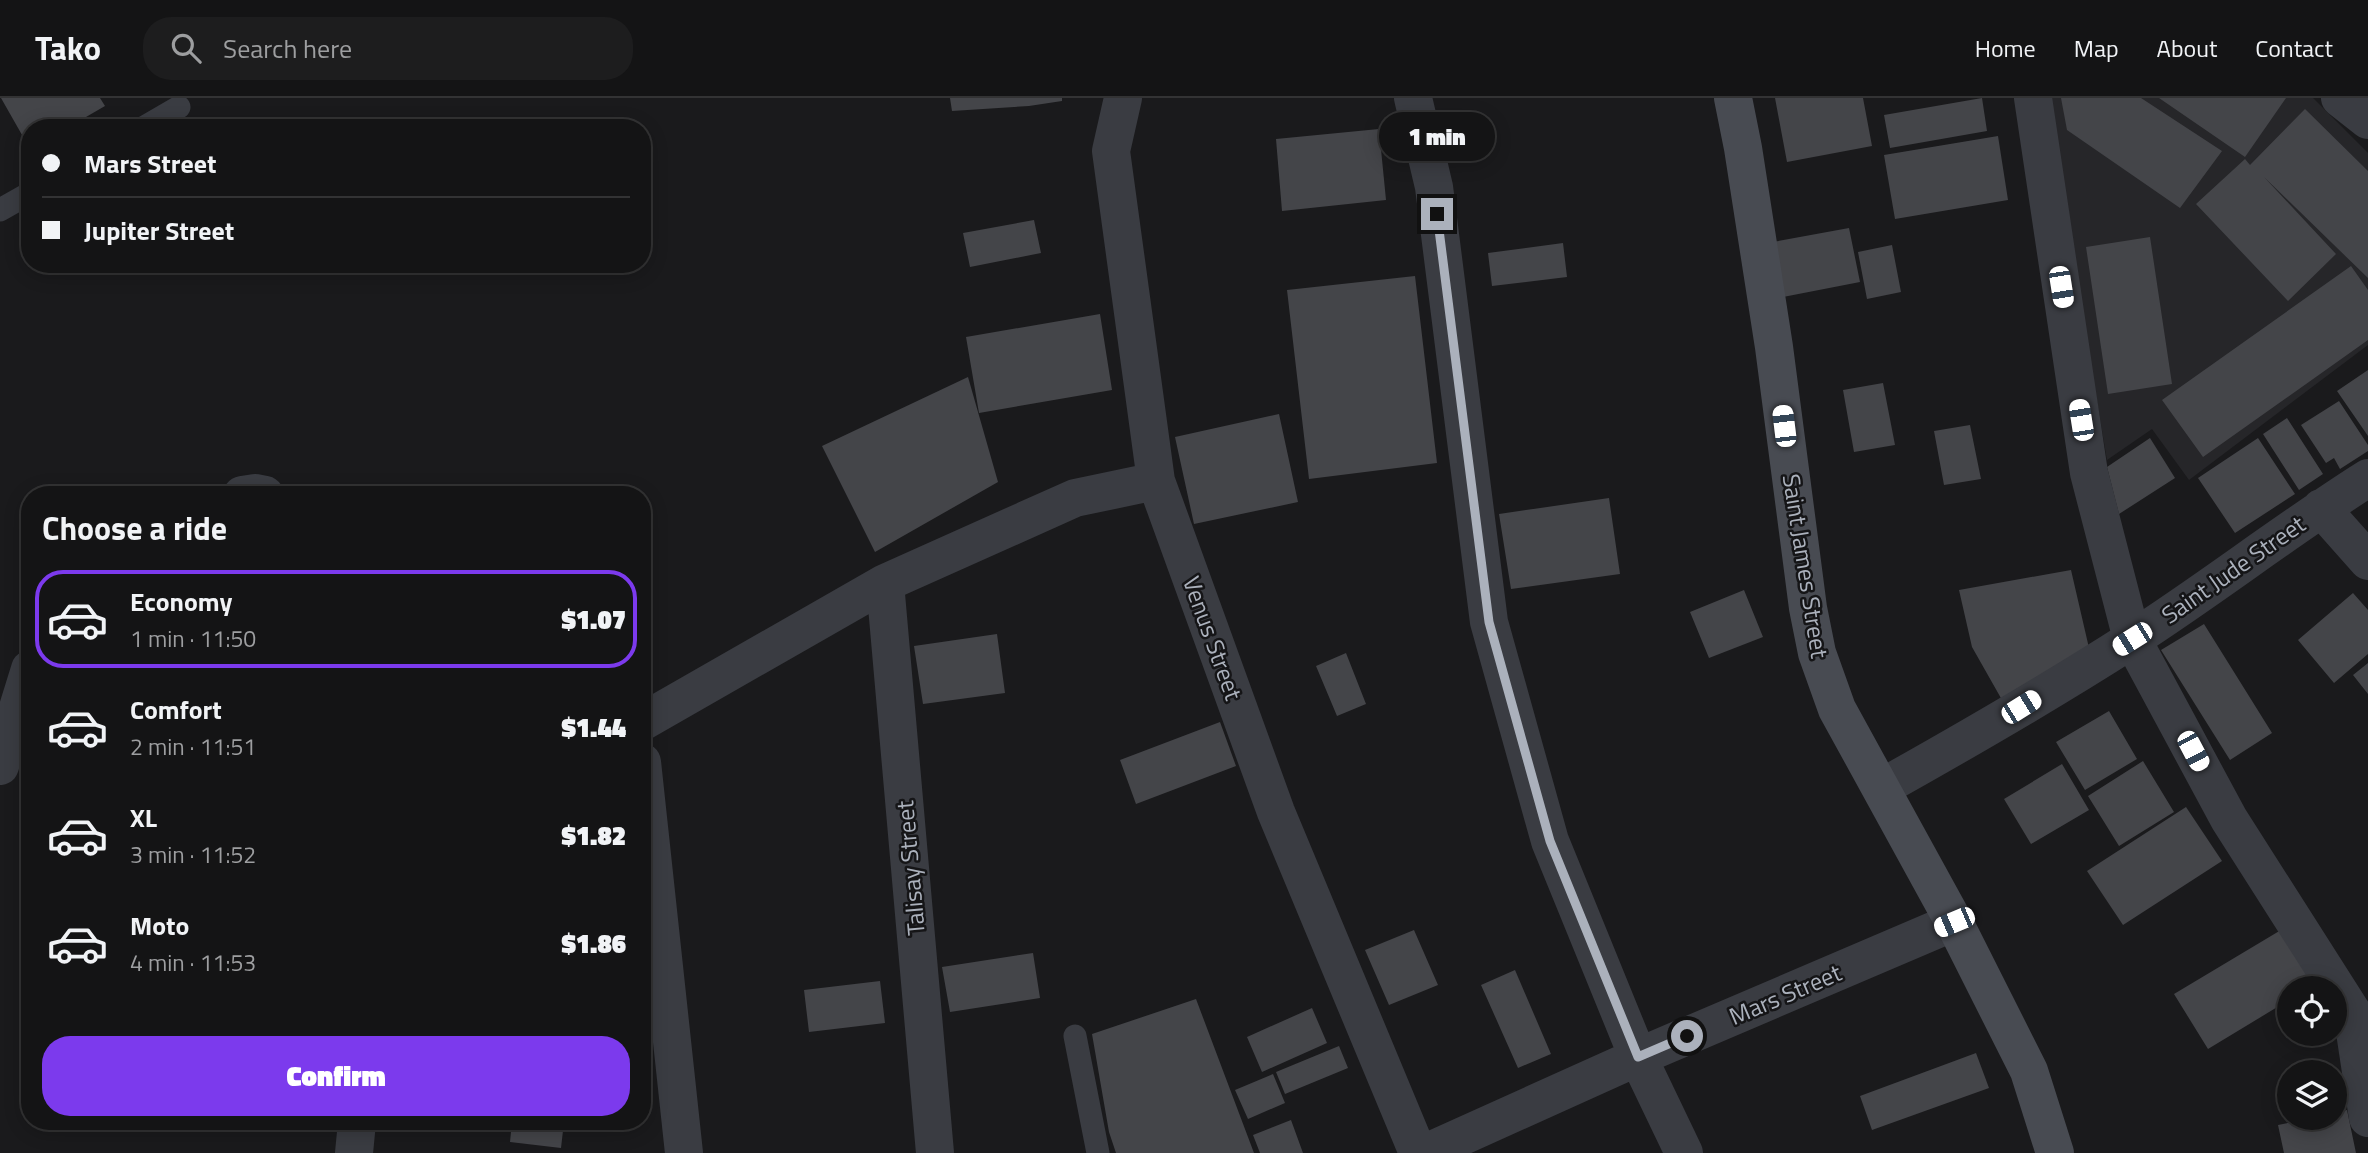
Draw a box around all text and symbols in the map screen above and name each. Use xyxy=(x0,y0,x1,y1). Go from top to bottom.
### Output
search box xyxy=(143,17,633,80)
text: Tako xyxy=(35,23,101,73)
icon: search xyxy=(167,29,205,67)
text: Search here xyxy=(223,29,352,68)
text: Home xyxy=(1975,30,2036,66)
text: Map xyxy=(2074,30,2119,66)
text: About xyxy=(2157,30,2217,66)
text: Contact xyxy=(2255,30,2333,66)
callout: 1 min xyxy=(1379,113,1495,162)
text: 1 min xyxy=(1408,119,1466,154)
text: Mars Street xyxy=(84,144,216,183)
route end xyxy=(1421,198,1453,230)
text: Jupiter Street xyxy=(84,211,234,250)
car xyxy=(2048,265,2075,309)
car xyxy=(2068,398,2095,442)
car xyxy=(1772,404,1797,448)
street label: Saint James Street xyxy=(1774,471,1838,661)
text: Choose a ride xyxy=(42,504,227,552)
street label: Saint Jude Street xyxy=(2154,506,2313,632)
street label: Venus Street xyxy=(1174,571,1252,705)
text: Economy xyxy=(130,582,232,621)
icon: car xyxy=(46,588,109,651)
text: $1.07 xyxy=(561,600,626,639)
car xyxy=(2109,619,2156,659)
text: 1 min · 11:50 xyxy=(130,621,256,656)
car xyxy=(1998,687,2045,727)
text: Comfort xyxy=(130,690,222,729)
icon: car xyxy=(46,696,109,759)
text: $1.44 xyxy=(561,708,626,747)
car xyxy=(2174,728,2213,774)
text: 2 min · 11:51 xyxy=(130,729,256,764)
text: XL xyxy=(130,798,157,837)
street label: Talisay Street xyxy=(886,799,934,937)
icon: car xyxy=(46,804,109,867)
text: $1.82 xyxy=(561,816,626,855)
text: 3 min · 11:52 xyxy=(130,837,256,872)
car xyxy=(1931,904,1978,940)
text: Moto xyxy=(130,906,189,945)
icon: car xyxy=(46,912,109,975)
text: $1.86 xyxy=(561,924,626,963)
text: 4 min · 11:53 xyxy=(130,945,256,980)
street label: Mars Street xyxy=(1723,954,1847,1034)
map controls xyxy=(2277,976,2347,1130)
button: locate xyxy=(2277,976,2347,1046)
route start xyxy=(1671,1020,1703,1052)
button: Confirm xyxy=(42,1036,630,1116)
button: layers xyxy=(2277,1060,2347,1130)

